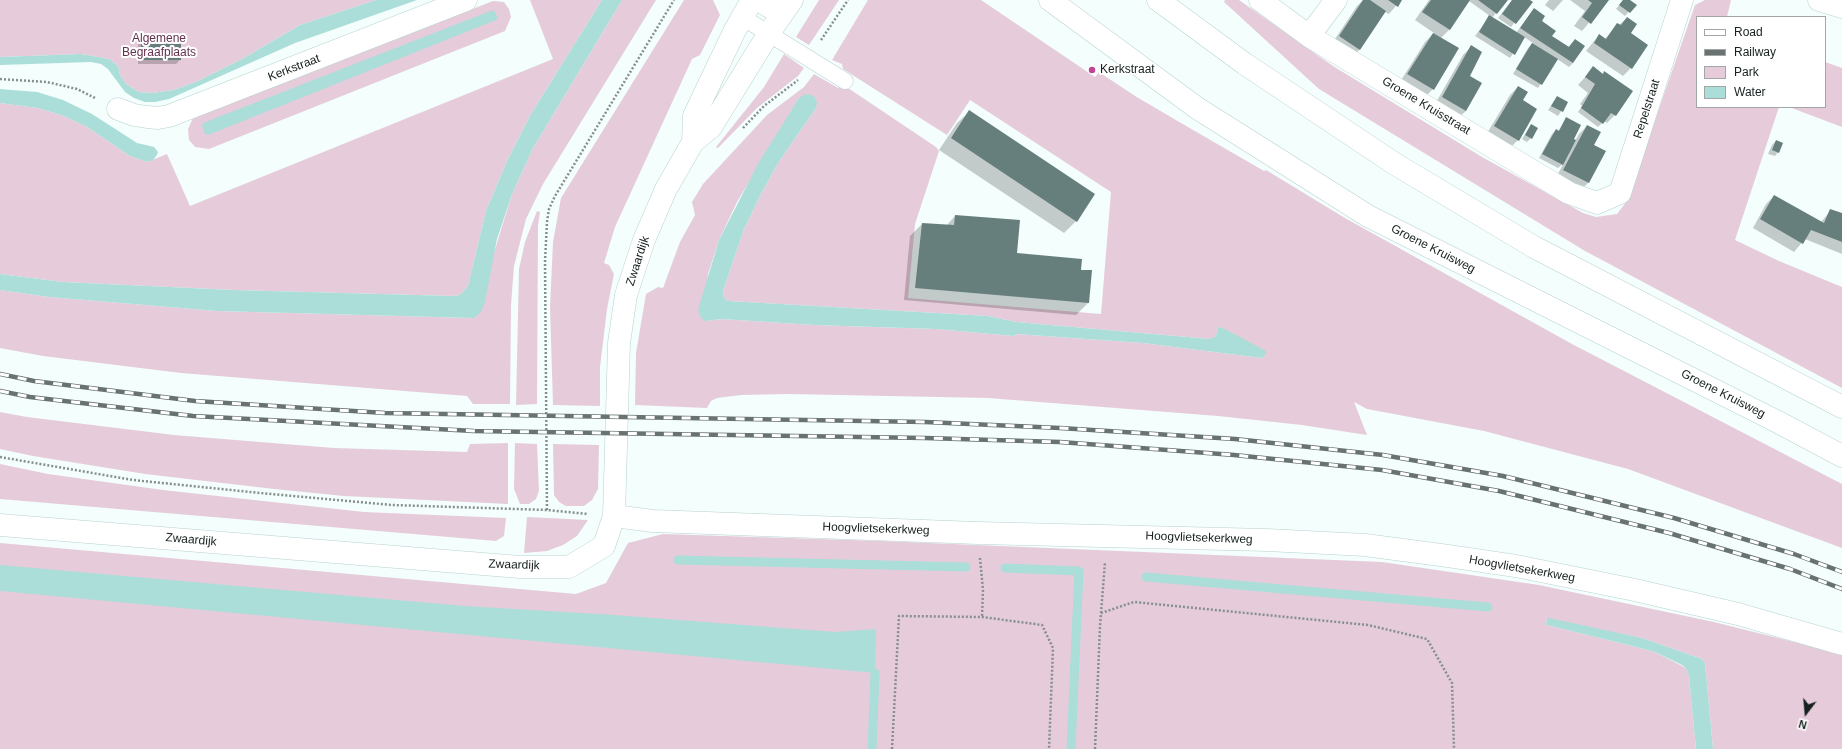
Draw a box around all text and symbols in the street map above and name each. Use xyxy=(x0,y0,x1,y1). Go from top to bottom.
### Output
legend xyxy=(1696,16,1826,108)
text: Road xyxy=(1734,25,1763,39)
park label: Algemene Begraafplaats xyxy=(122,32,196,60)
text: Railway xyxy=(1734,45,1776,59)
street label: Kerkstraat xyxy=(266,51,322,85)
place label: Kerkstraat xyxy=(1100,63,1155,77)
marker: Kerkstraat xyxy=(1087,65,1097,75)
text: Park xyxy=(1734,65,1759,79)
street label: Groene Kruisstraat xyxy=(1379,74,1473,138)
street label: Repelstraat xyxy=(1631,78,1663,140)
text: Water xyxy=(1734,85,1766,99)
street label: Groene Kruisweg xyxy=(1388,222,1478,276)
street label: Zwaardijk xyxy=(623,234,653,288)
street label: Groene Kruisweg xyxy=(1678,367,1768,421)
street label: Hoogvlietsekerkweg xyxy=(822,520,930,538)
street label: Hoogvlietsekerkweg xyxy=(1145,529,1253,547)
street label: Zwaardijk xyxy=(165,531,217,549)
street label: Hoogvlietsekerkweg xyxy=(1468,553,1576,585)
street label: Zwaardijk xyxy=(488,557,540,573)
north arrow xyxy=(1786,693,1826,733)
text: N xyxy=(1797,718,1808,731)

